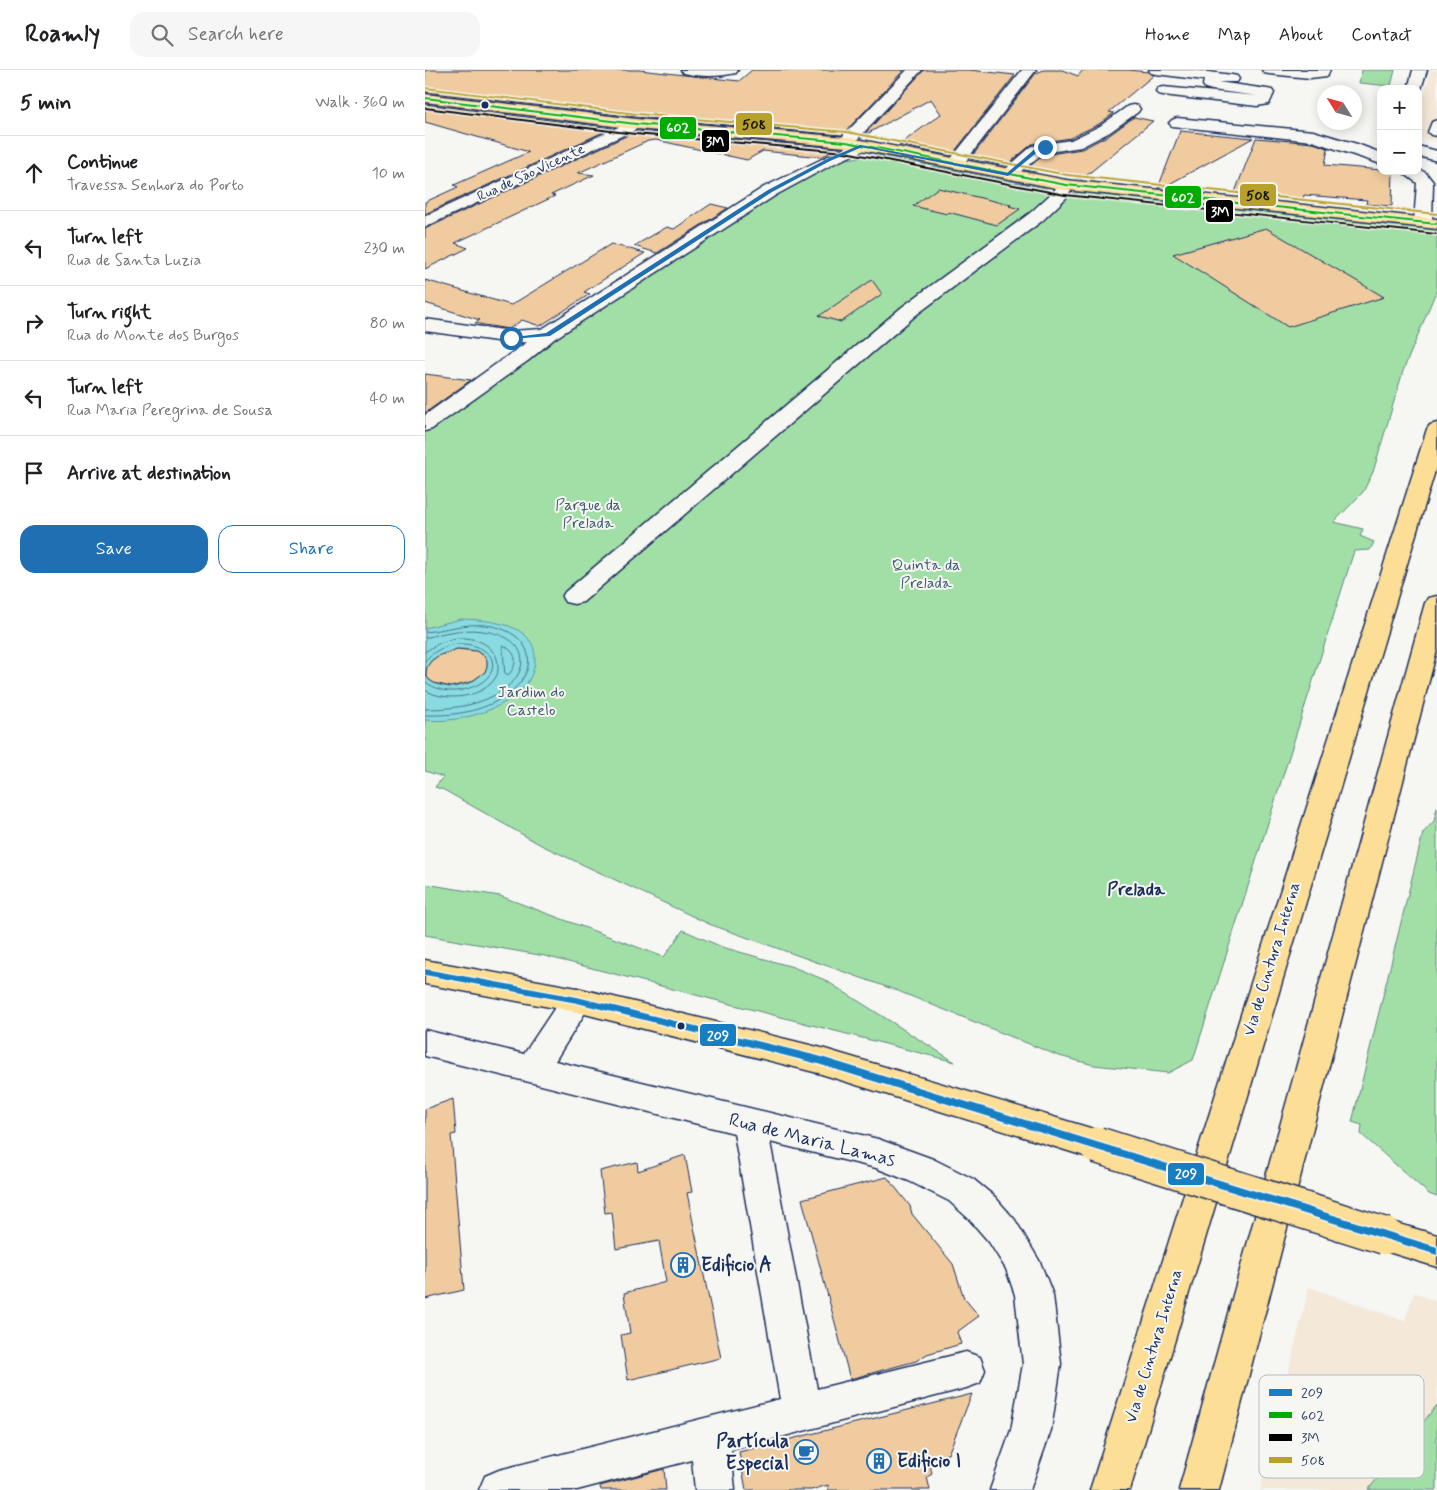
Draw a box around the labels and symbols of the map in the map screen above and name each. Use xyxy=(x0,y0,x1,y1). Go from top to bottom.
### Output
north arrow xyxy=(1317,85,1362,130)
unlabelled marker xyxy=(480,100,490,110)
line badge: 508 xyxy=(735,112,773,136)
line badge: 602 xyxy=(659,116,697,140)
text: 508 xyxy=(742,116,766,134)
text: 602 xyxy=(666,119,690,137)
line badge: 3M xyxy=(701,129,730,153)
text: 3M xyxy=(706,133,724,151)
route end xyxy=(1034,136,1057,159)
street label: Rua de São Vicente xyxy=(474,140,588,206)
line badge: 508 xyxy=(1239,183,1277,207)
line badge: 602 xyxy=(1164,185,1202,209)
text: 508 xyxy=(1246,187,1270,205)
text: 602 xyxy=(1171,189,1195,207)
line badge: 3M xyxy=(1205,199,1234,223)
text: 3M xyxy=(1211,203,1229,221)
route start xyxy=(500,327,523,350)
park label: Parque da Prelada xyxy=(555,495,621,534)
park label: Quinta da Prelada xyxy=(892,555,960,594)
park label: Jardim do Castelo xyxy=(497,682,565,721)
district label: Prelada xyxy=(1107,878,1166,902)
street label: Via de Cintura Interna xyxy=(1239,880,1305,1038)
unlabelled marker xyxy=(676,1021,686,1031)
line badge: 209 xyxy=(699,1023,737,1047)
text: 209 xyxy=(707,1027,729,1045)
street label: Rua de Maria Lamas xyxy=(726,1107,898,1173)
line badge: 209 xyxy=(1167,1162,1205,1186)
text: 209 xyxy=(1175,1165,1197,1183)
building icon: Edificio A xyxy=(670,1252,696,1278)
place label: Edificio A xyxy=(701,1253,772,1278)
street label: Via de Cintura Interna xyxy=(1121,1267,1187,1425)
legend xyxy=(1259,1375,1424,1478)
text: 209 xyxy=(1301,1384,1323,1402)
text: 602 xyxy=(1301,1407,1325,1425)
place label: Partícula Especial xyxy=(716,1429,789,1476)
text: 3M xyxy=(1301,1429,1320,1447)
cafe icon: Partícula Especial xyxy=(793,1439,819,1465)
building icon: Edificio I xyxy=(866,1448,892,1474)
place label: Edificio I xyxy=(897,1449,961,1474)
text: 508 xyxy=(1301,1452,1325,1470)

